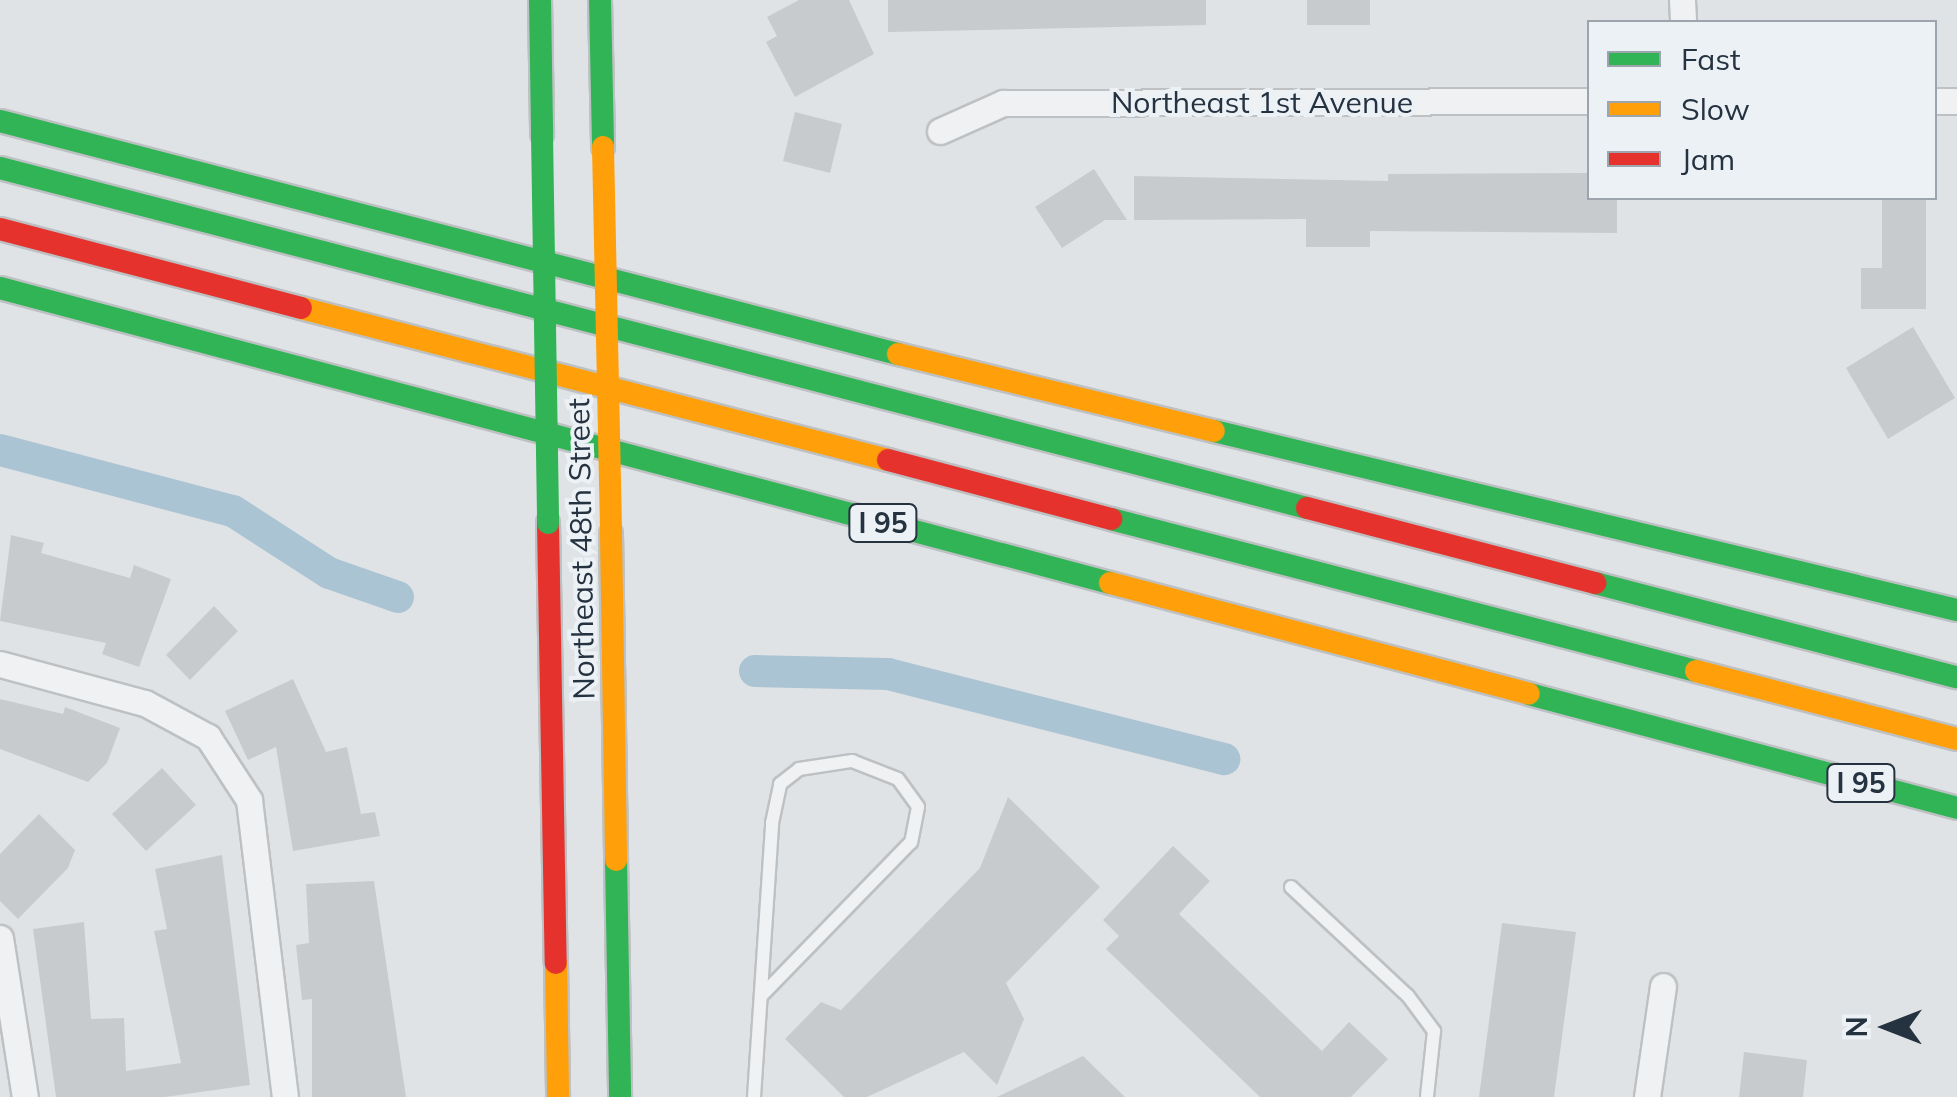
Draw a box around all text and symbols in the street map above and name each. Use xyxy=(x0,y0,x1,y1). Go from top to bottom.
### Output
legend xyxy=(1587,20,1937,200)
text: Fast xyxy=(1681,40,1741,78)
street label: Northeast 1st Avenue xyxy=(1111,84,1413,120)
text: Slow xyxy=(1681,90,1750,128)
text: Jam xyxy=(1681,140,1735,178)
street label: Northeast 48th Street xyxy=(560,398,602,700)
road number: I 95 xyxy=(848,500,918,546)
road number: I 95 xyxy=(1826,760,1896,806)
north arrow xyxy=(1837,977,1937,1077)
text: N xyxy=(1839,1016,1874,1038)

